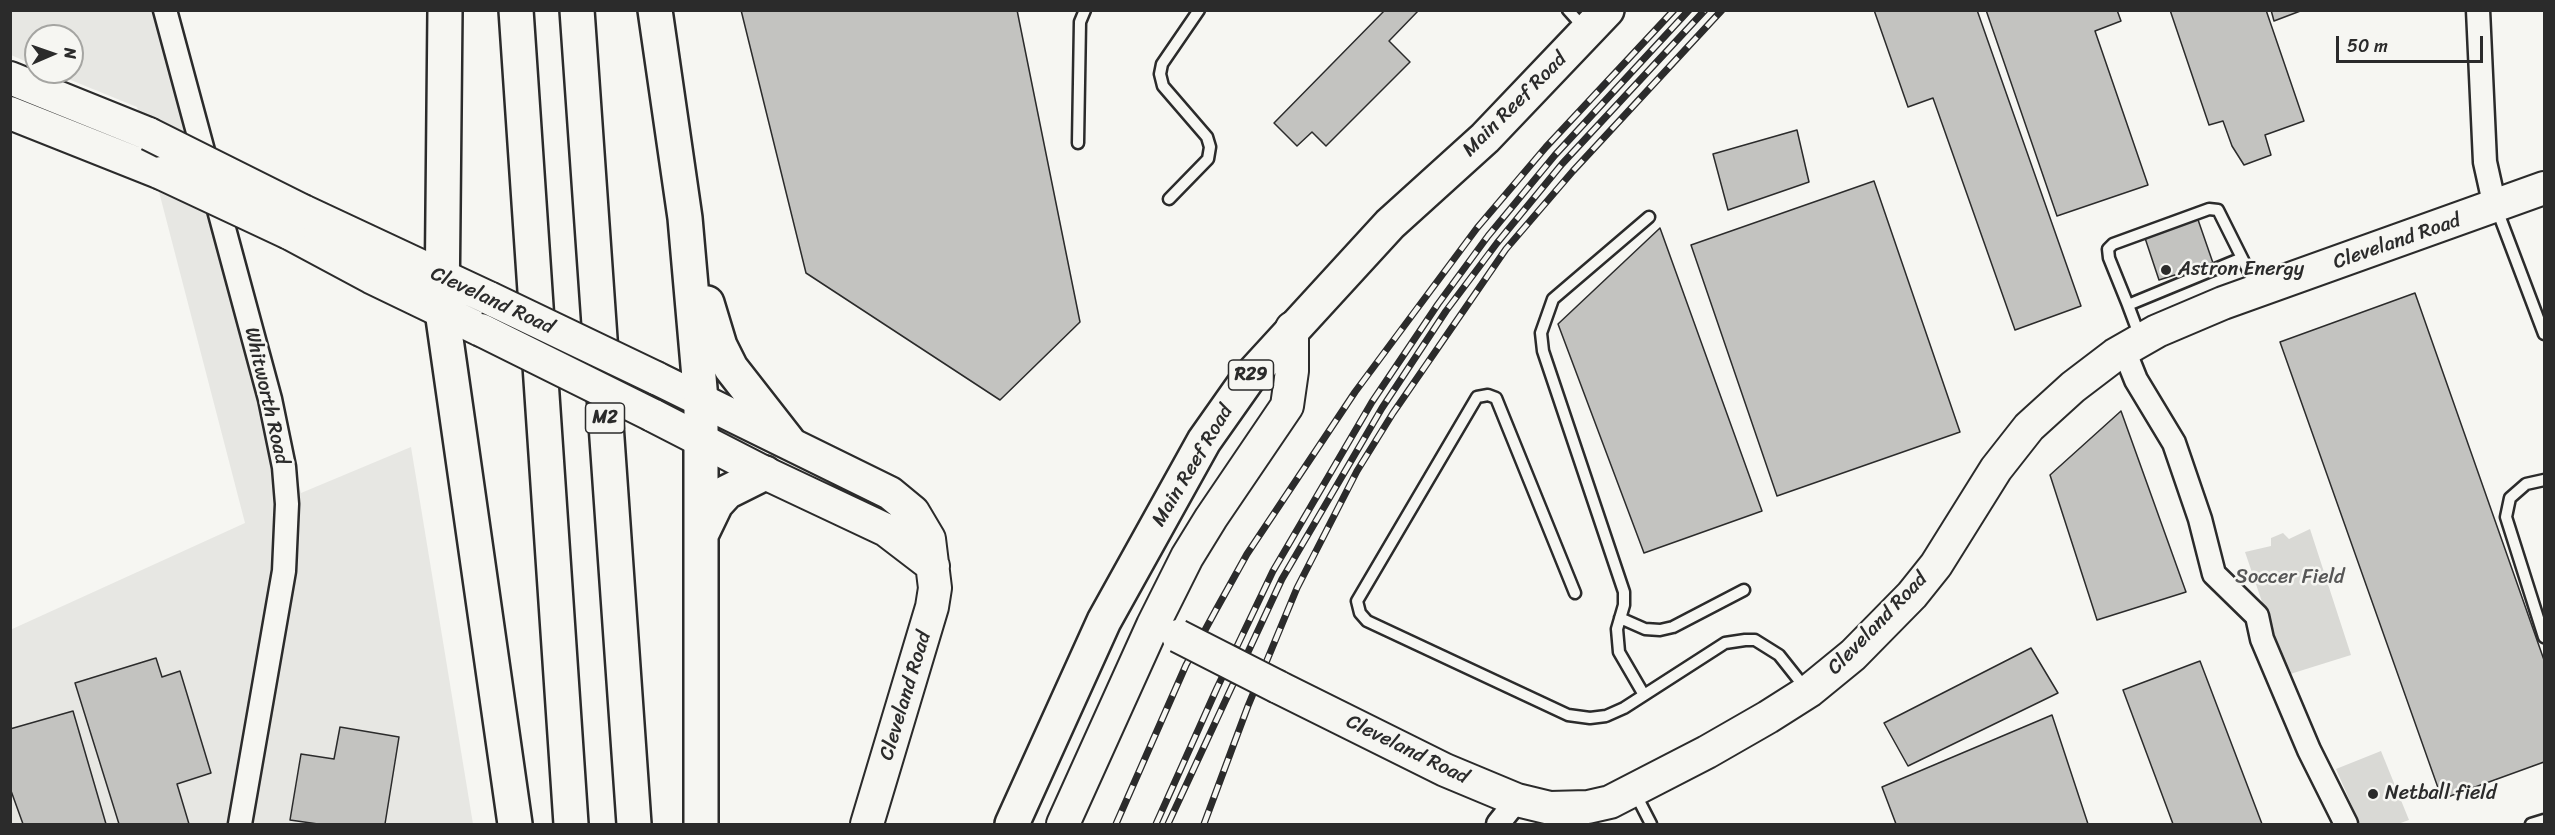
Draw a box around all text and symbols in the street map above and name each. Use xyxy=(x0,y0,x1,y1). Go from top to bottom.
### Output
north arrow xyxy=(24,24,84,84)
scale bar xyxy=(2339,24,2486,62)
text: 50 m xyxy=(2347,30,2388,62)
text: N xyxy=(56,47,85,59)
street label: Main Reef Road xyxy=(1458,48,1572,162)
street label: Cleveland Road xyxy=(2330,209,2464,275)
place label: Astron Energy xyxy=(2178,258,2304,282)
street label: Cleveland Road xyxy=(427,262,557,340)
marker: Astron Energy xyxy=(2159,263,2173,277)
street label: Whitworth Road xyxy=(239,325,293,467)
road number: R29 xyxy=(1228,360,1274,390)
street label: Main Reef Road xyxy=(1147,401,1239,531)
road number: M2 xyxy=(586,403,624,433)
park label: Soccer Field xyxy=(2235,566,2345,590)
street label: Cleveland Road xyxy=(1823,568,1933,680)
street label: Cleveland Road xyxy=(875,629,937,763)
street label: Cleveland Road xyxy=(1342,710,1472,790)
place label: Netball field xyxy=(2385,782,2497,806)
marker: Netball field xyxy=(2366,787,2380,801)

